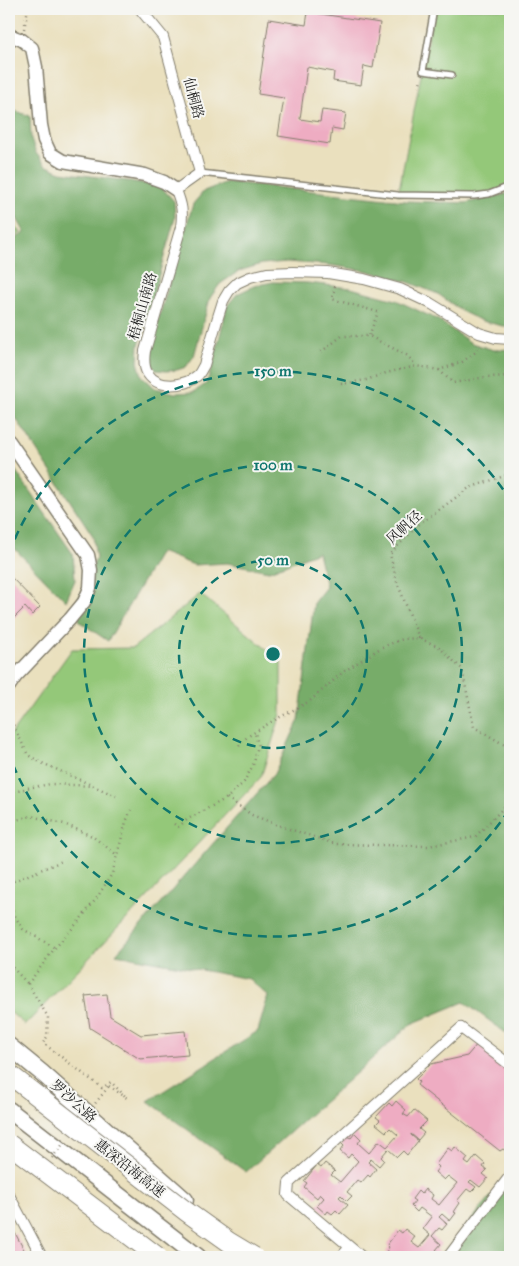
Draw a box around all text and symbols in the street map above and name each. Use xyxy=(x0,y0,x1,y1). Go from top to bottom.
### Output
street label: 仙桐路 xyxy=(180,76,207,121)
street label: 梧桐山南路 xyxy=(125,270,160,342)
text: 150 m xyxy=(254,362,292,380)
text: 100 m xyxy=(253,456,293,474)
street label: 风帆径 xyxy=(383,507,425,548)
text: 50 m xyxy=(257,551,289,569)
centre of rings xyxy=(264,645,282,663)
street label: 罗沙公路 xyxy=(47,1076,100,1126)
street label: 惠深沿海高速 xyxy=(91,1136,168,1201)

